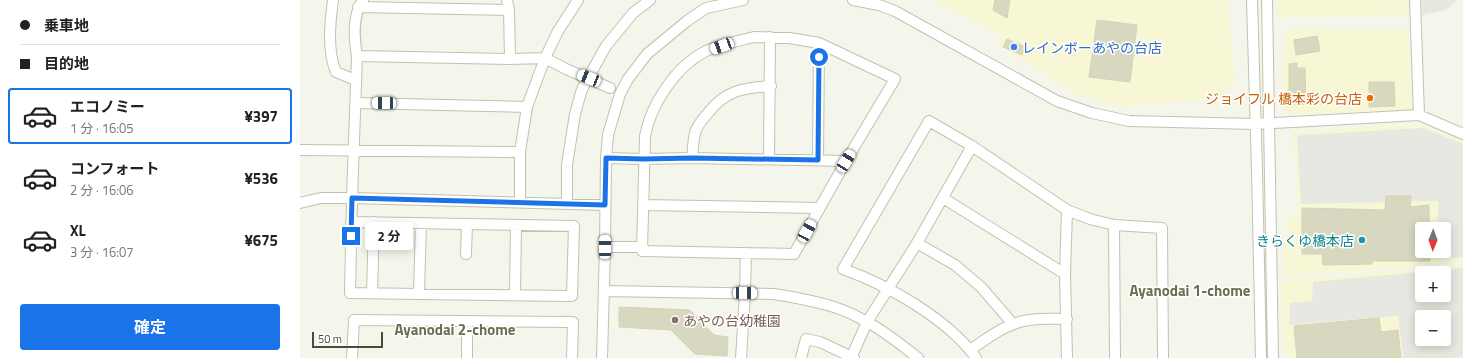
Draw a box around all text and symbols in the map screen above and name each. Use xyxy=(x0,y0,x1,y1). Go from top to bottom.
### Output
text: 乗車地 xyxy=(44,14,89,37)
car xyxy=(709,36,735,56)
place label: レインボーあやの台店 xyxy=(1022,37,1162,58)
marker: レインボーあやの台店 xyxy=(1009,42,1019,52)
route start xyxy=(810,48,828,66)
text: 目的地 xyxy=(44,52,89,75)
car xyxy=(576,68,602,88)
place label: ジョイフル 橋本彩の台店 xyxy=(1205,88,1362,109)
marker: ジョイフル 橋本彩の台店 xyxy=(1365,93,1375,103)
text: エコノミー xyxy=(70,95,145,118)
car xyxy=(372,97,396,109)
icon: car xyxy=(22,98,58,134)
text: ¥397 xyxy=(244,105,278,128)
text: 1 分 · 16:05 xyxy=(70,118,134,138)
car xyxy=(835,148,857,174)
text: コンフォート xyxy=(70,157,160,180)
icon: car xyxy=(22,160,58,196)
text: ¥536 xyxy=(244,167,278,190)
text: 2 分 · 16:06 xyxy=(70,180,134,200)
car xyxy=(796,218,818,244)
text: XL xyxy=(70,219,86,242)
icon: car xyxy=(22,222,58,258)
callout: 2 分 xyxy=(365,222,413,250)
north arrow xyxy=(1415,222,1451,258)
map controls xyxy=(1415,222,1451,346)
text: 2 分 xyxy=(377,226,401,246)
route end xyxy=(342,227,360,245)
text: ¥675 xyxy=(244,229,278,252)
place label: きらくゆ橋本店 xyxy=(1256,230,1354,251)
car xyxy=(599,235,611,259)
marker: きらくゆ橋本店 xyxy=(1357,235,1367,245)
text: 3 分 · 16:07 xyxy=(70,242,134,262)
button: + xyxy=(1415,266,1451,302)
district label: Ayanodai 1-chome xyxy=(1130,279,1251,302)
car xyxy=(733,287,757,299)
button: 確定 xyxy=(20,304,280,350)
place label: あやの台幼稚園 xyxy=(683,310,781,331)
button: − xyxy=(1415,310,1451,346)
marker: あやの台幼稚園 xyxy=(670,315,680,325)
district label: Ayanodai 2-chome xyxy=(395,318,516,341)
scale bar xyxy=(312,330,383,349)
text: 50 m xyxy=(318,331,342,347)

